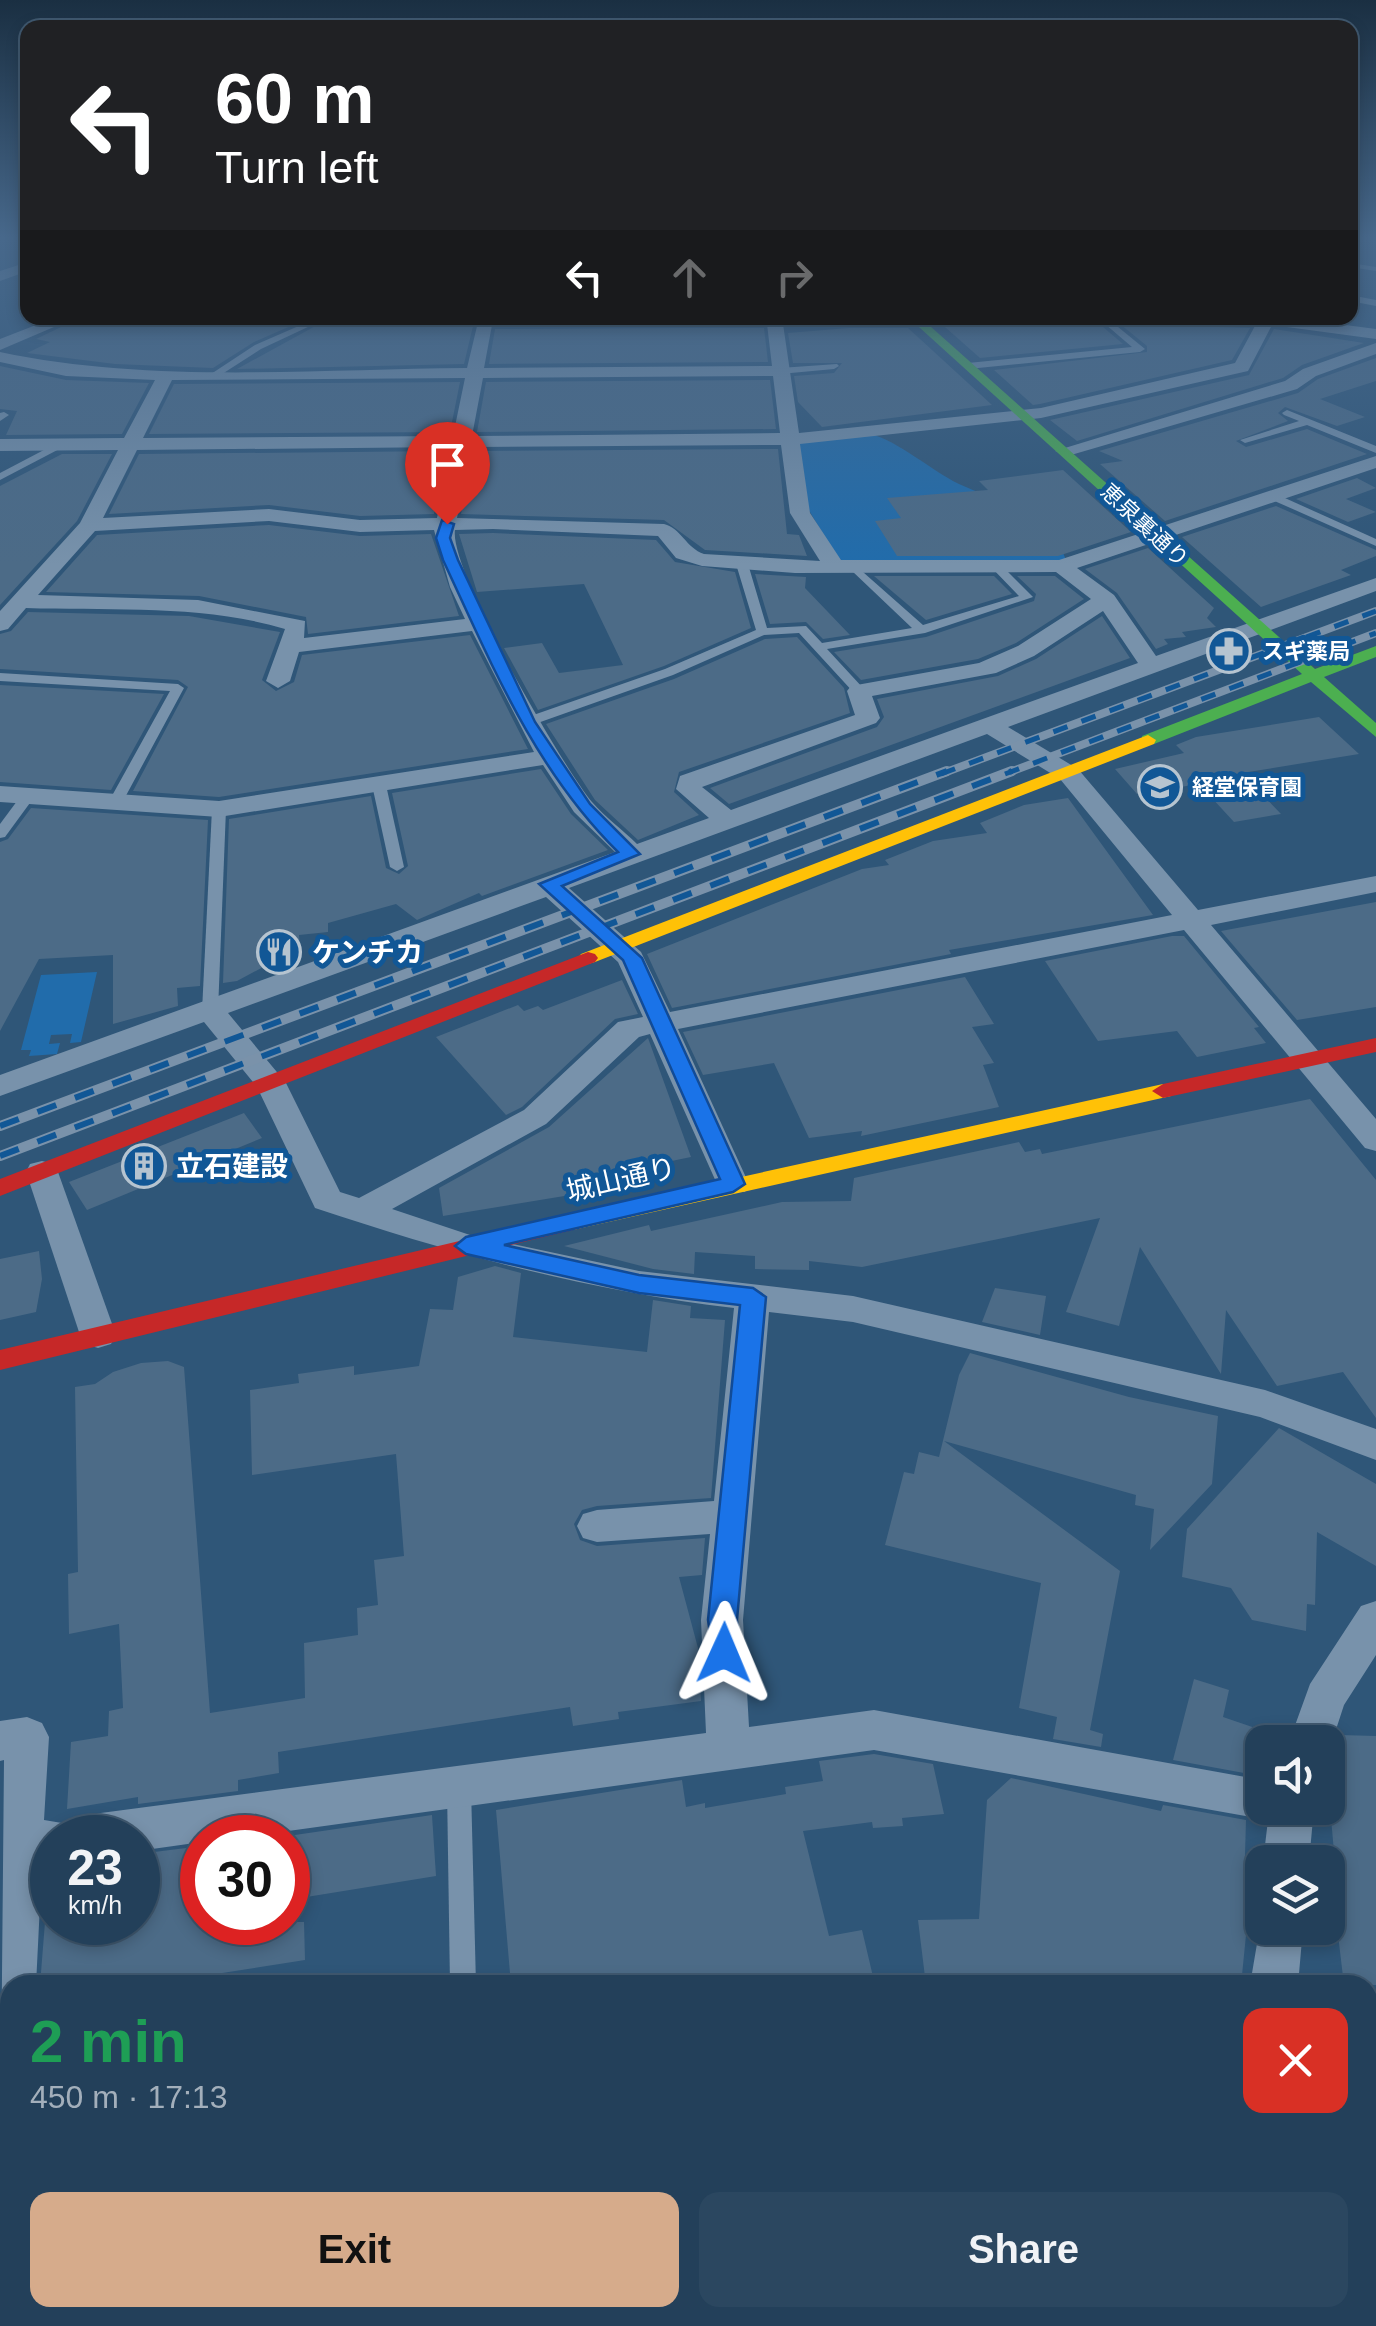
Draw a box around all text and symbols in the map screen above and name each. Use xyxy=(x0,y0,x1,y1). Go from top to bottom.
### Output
icon: left xyxy=(50,60,180,190)
text: 60 m xyxy=(215,60,375,138)
text: Turn left xyxy=(215,142,378,193)
icon: left xyxy=(557,250,612,305)
icon: ahead xyxy=(662,250,717,305)
icon: right xyxy=(767,250,822,305)
pin xyxy=(405,422,490,525)
icon: arrive xyxy=(420,437,475,492)
street label: 恵泉裏通り xyxy=(1096,479,1193,572)
pharmacy icon: スギ薬局 xyxy=(1206,628,1252,674)
place label: スギ薬局 xyxy=(1262,639,1350,664)
school or university icon: 経堂保育園 xyxy=(1137,764,1183,810)
place label: 経堂保育園 xyxy=(1192,775,1302,800)
restaurant icon: ケンチカ xyxy=(256,929,302,975)
place label: ケンチカ xyxy=(312,937,423,968)
building icon: 立石建設 xyxy=(121,1143,167,1189)
place label: 立石建設 xyxy=(176,1151,288,1182)
street label: 城山通り xyxy=(563,1152,679,1207)
position arrow xyxy=(672,1601,776,1705)
map controls xyxy=(1245,1725,1345,1945)
button: sound xyxy=(1245,1725,1345,1825)
speed limit sign: 30 xyxy=(180,1815,310,1945)
text: 23 xyxy=(67,1840,123,1896)
button: layers xyxy=(1245,1845,1345,1945)
text: km/h xyxy=(68,1891,122,1919)
text: 2 min xyxy=(30,2008,187,2075)
button: close xyxy=(1243,2008,1348,2113)
text: 450 m · 17:13 xyxy=(30,2079,227,2115)
button: Exit xyxy=(30,2192,679,2307)
button: Share xyxy=(699,2192,1348,2307)

